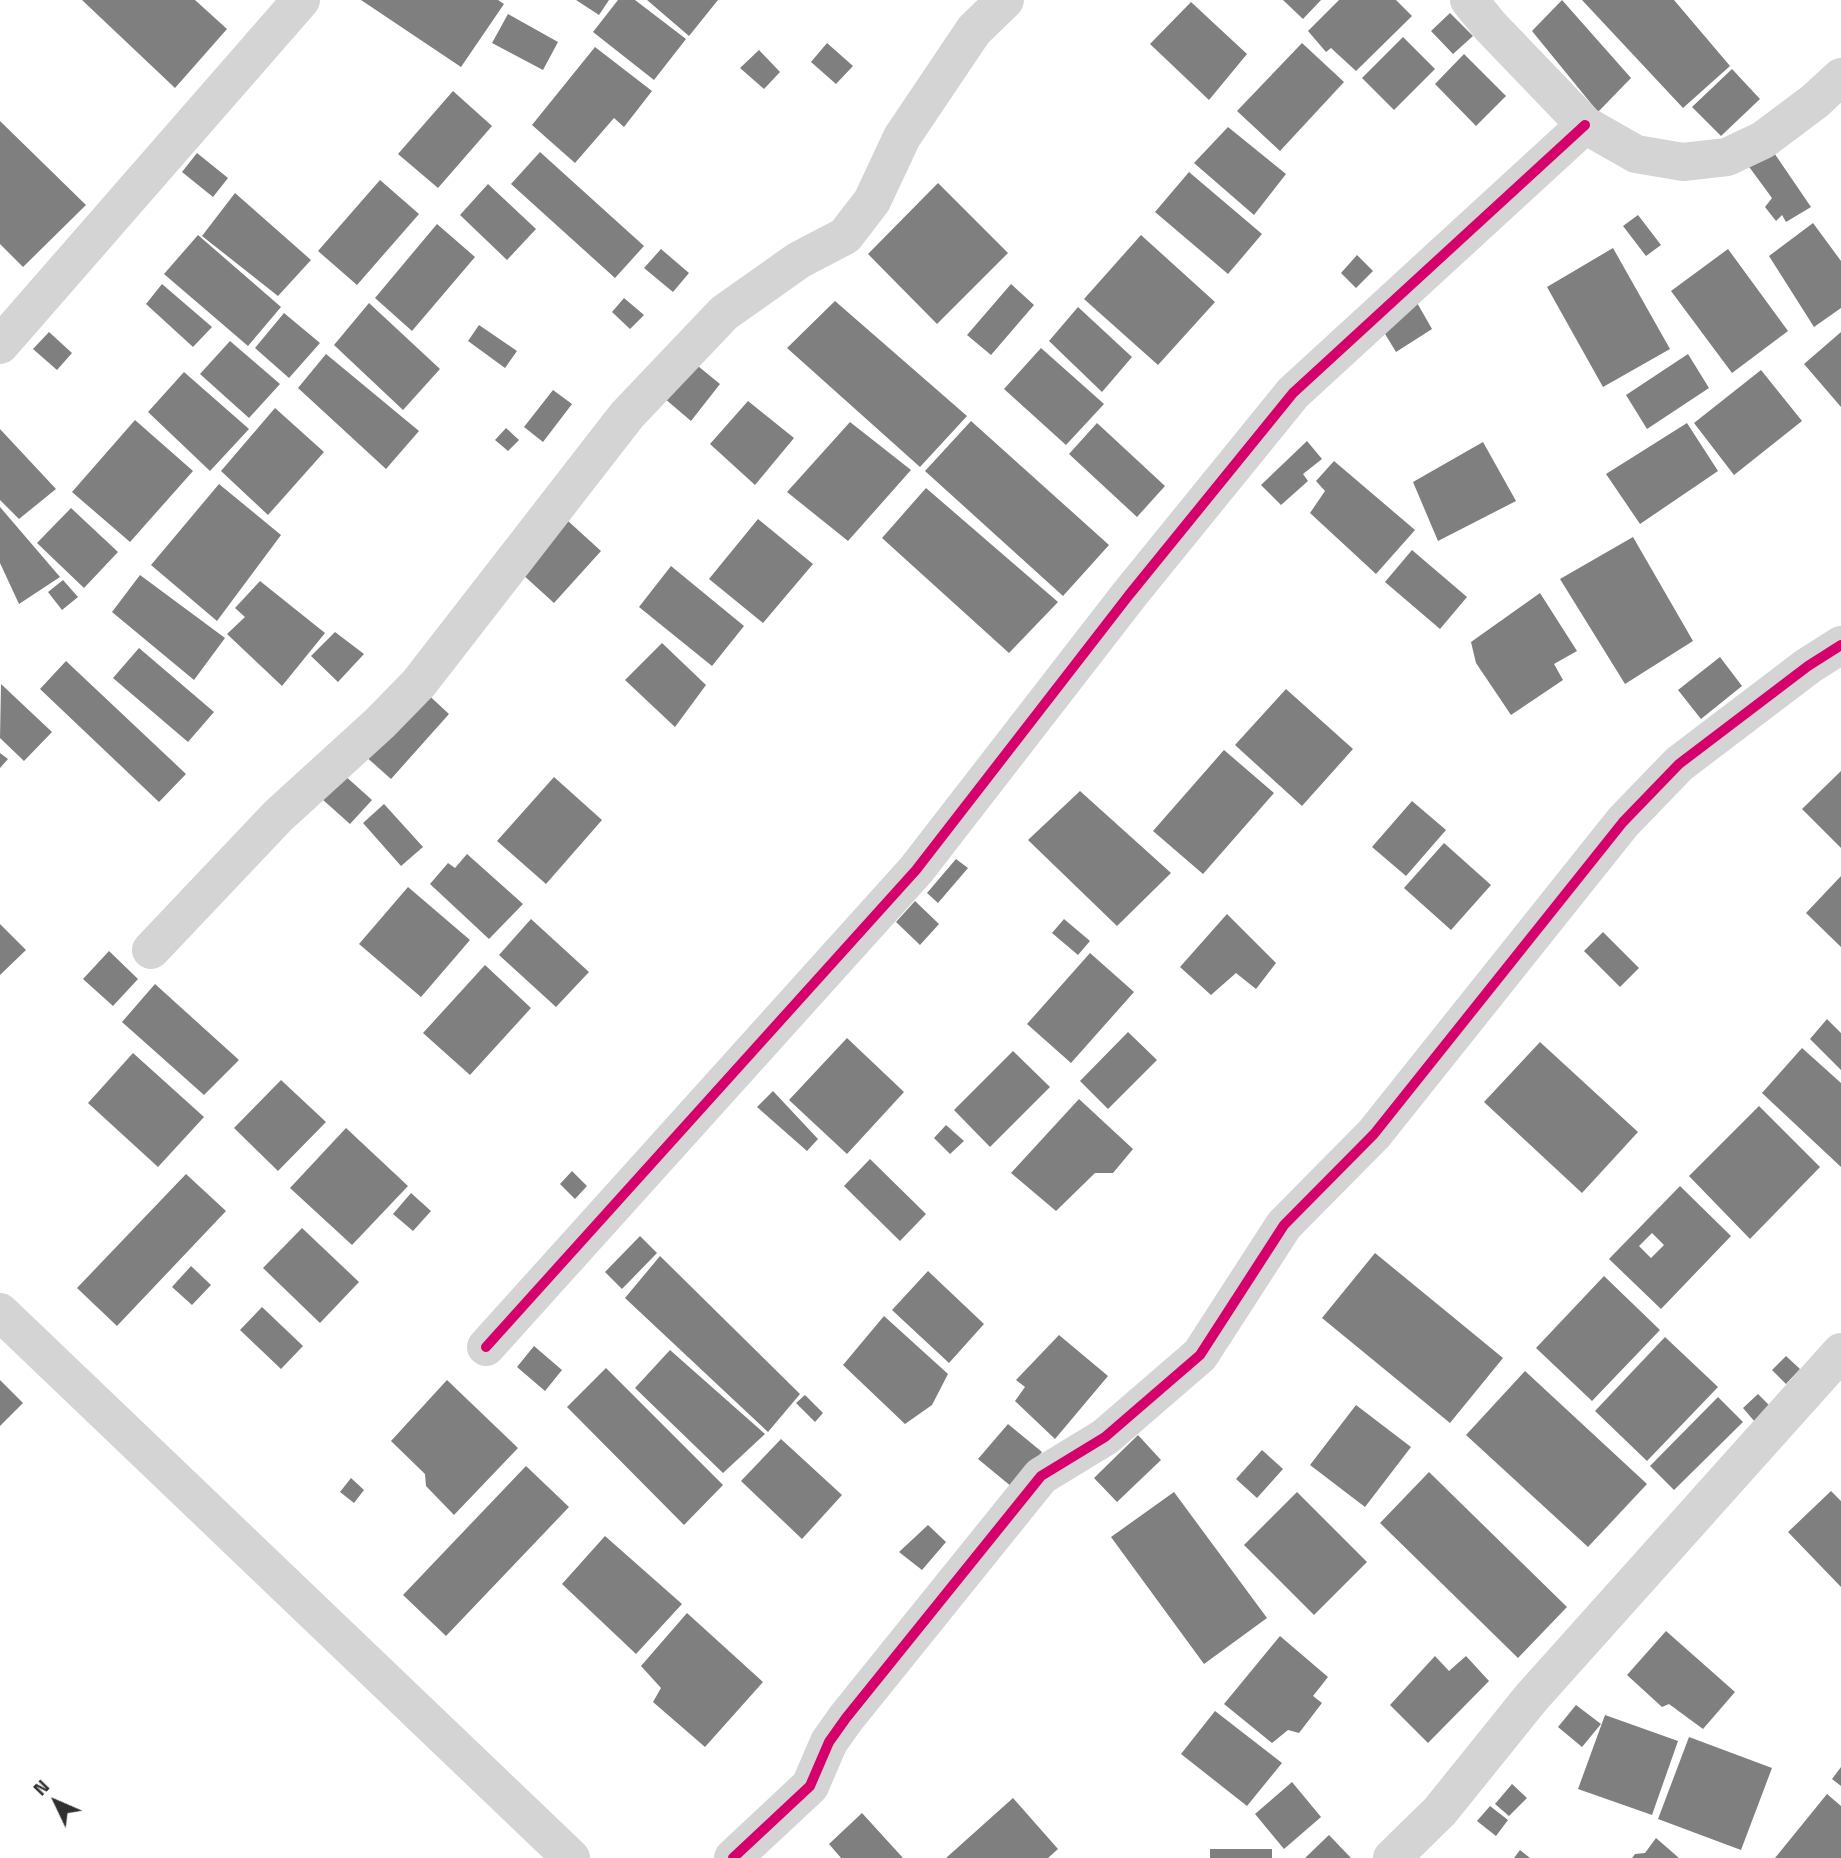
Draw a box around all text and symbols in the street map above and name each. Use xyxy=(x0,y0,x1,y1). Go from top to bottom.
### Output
north arrow xyxy=(21,1767,91,1837)
text: N xyxy=(26,1772,56,1802)

